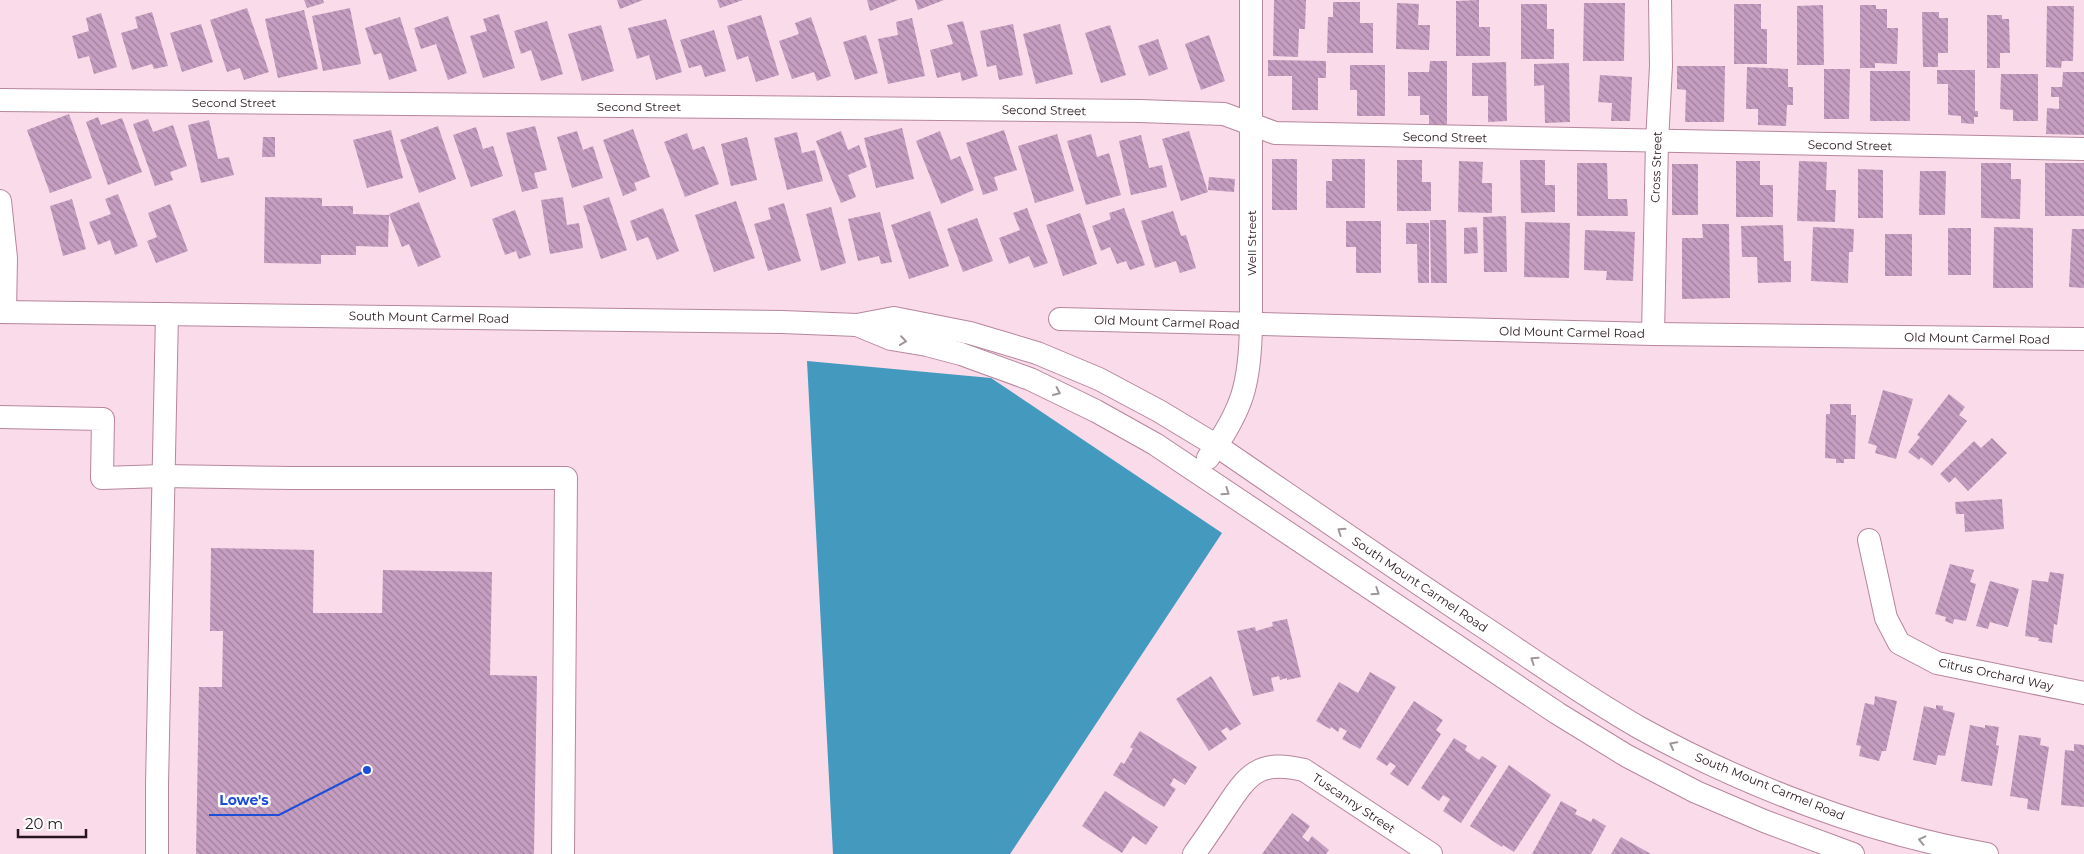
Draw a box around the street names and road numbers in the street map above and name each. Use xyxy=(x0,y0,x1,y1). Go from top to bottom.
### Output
street label: Second Street xyxy=(192,95,276,110)
street label: Second Street xyxy=(597,99,681,114)
street label: Second Street xyxy=(1002,102,1086,118)
street label: Second Street xyxy=(1403,129,1487,145)
street label: Cross Street xyxy=(1647,131,1665,203)
street label: Second Street xyxy=(1808,137,1892,153)
street label: Well Street xyxy=(1244,210,1259,276)
street label: South Mount Carmel Road xyxy=(349,308,509,326)
street label: Old Mount Carmel Road xyxy=(1094,312,1240,332)
street label: Old Mount Carmel Road xyxy=(1499,323,1645,341)
street label: Old Mount Carmel Road xyxy=(1904,329,2050,347)
street label: South Mount Carmel Road xyxy=(1349,533,1491,635)
street label: Citrus Orchard Way xyxy=(1937,655,2055,694)
street label: South Mount Carmel Road xyxy=(1693,749,1847,823)
street label: Tuscanny Street xyxy=(1310,770,1398,836)

